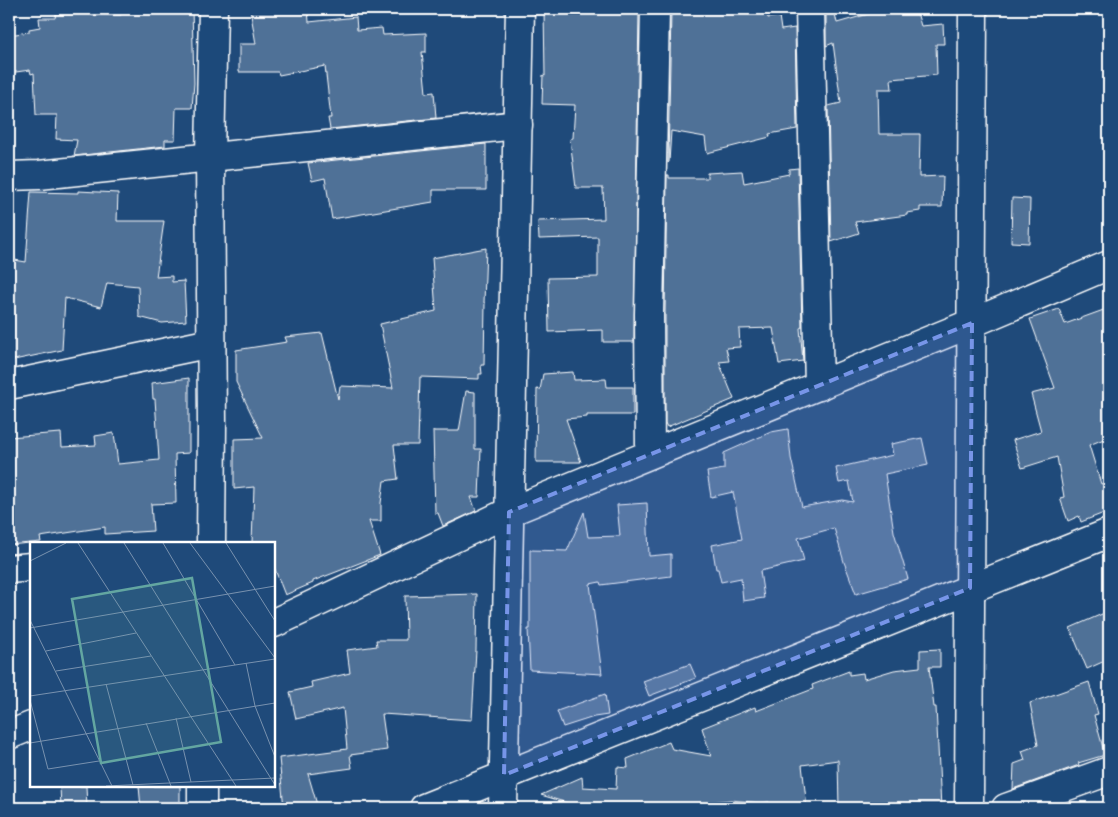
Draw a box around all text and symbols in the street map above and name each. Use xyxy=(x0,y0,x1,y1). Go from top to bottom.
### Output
inset map xyxy=(30,542,275,787)

